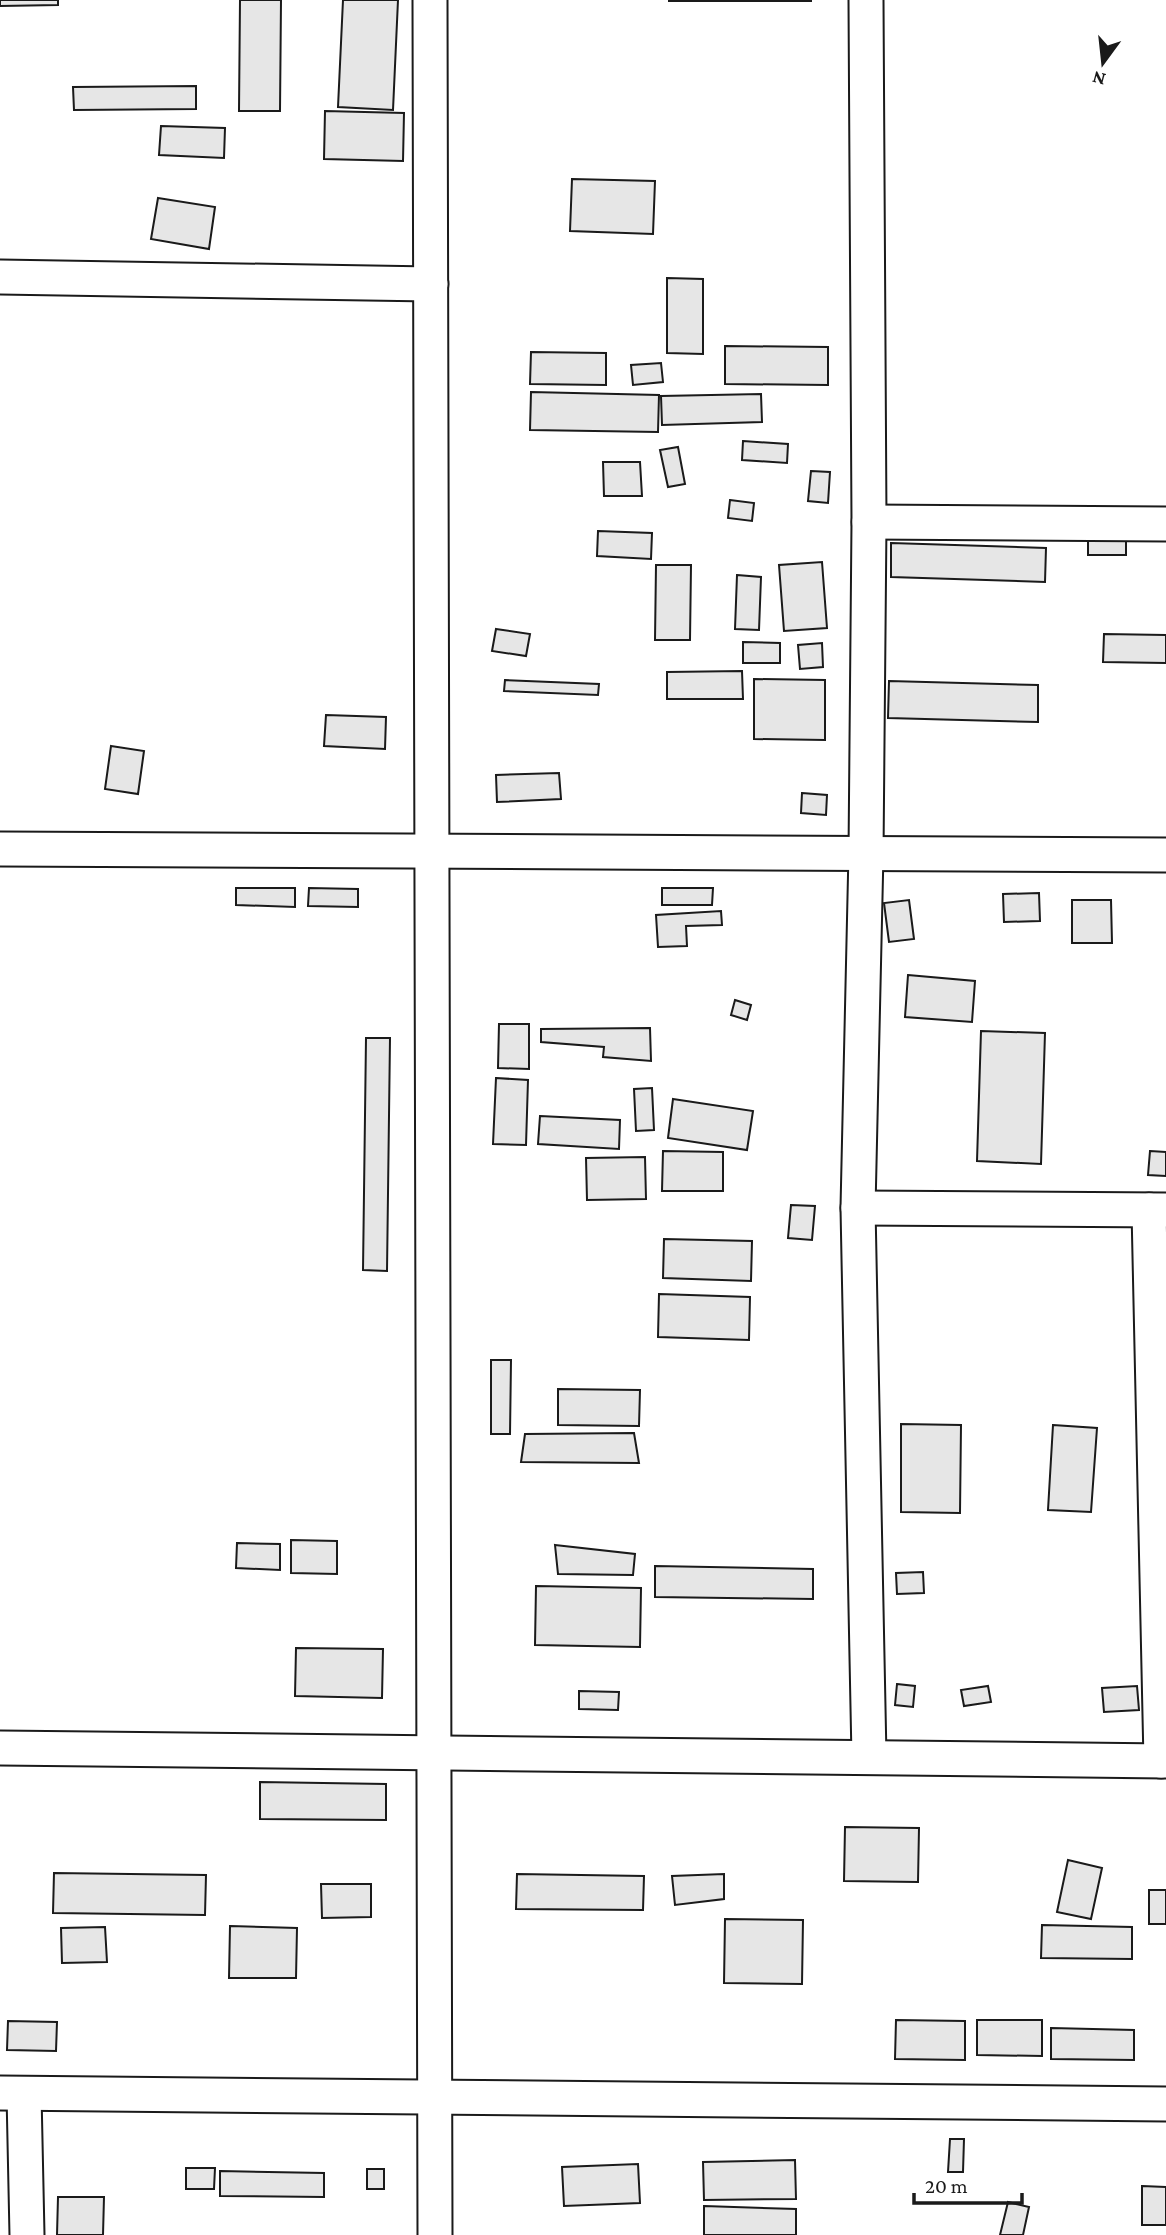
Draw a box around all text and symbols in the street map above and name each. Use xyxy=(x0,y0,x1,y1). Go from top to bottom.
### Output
north arrow xyxy=(1068,28,1138,98)
text: N xyxy=(1090,67,1108,91)
scale bar xyxy=(914,2162,1023,2206)
text: 20 m xyxy=(925,2174,968,2198)

